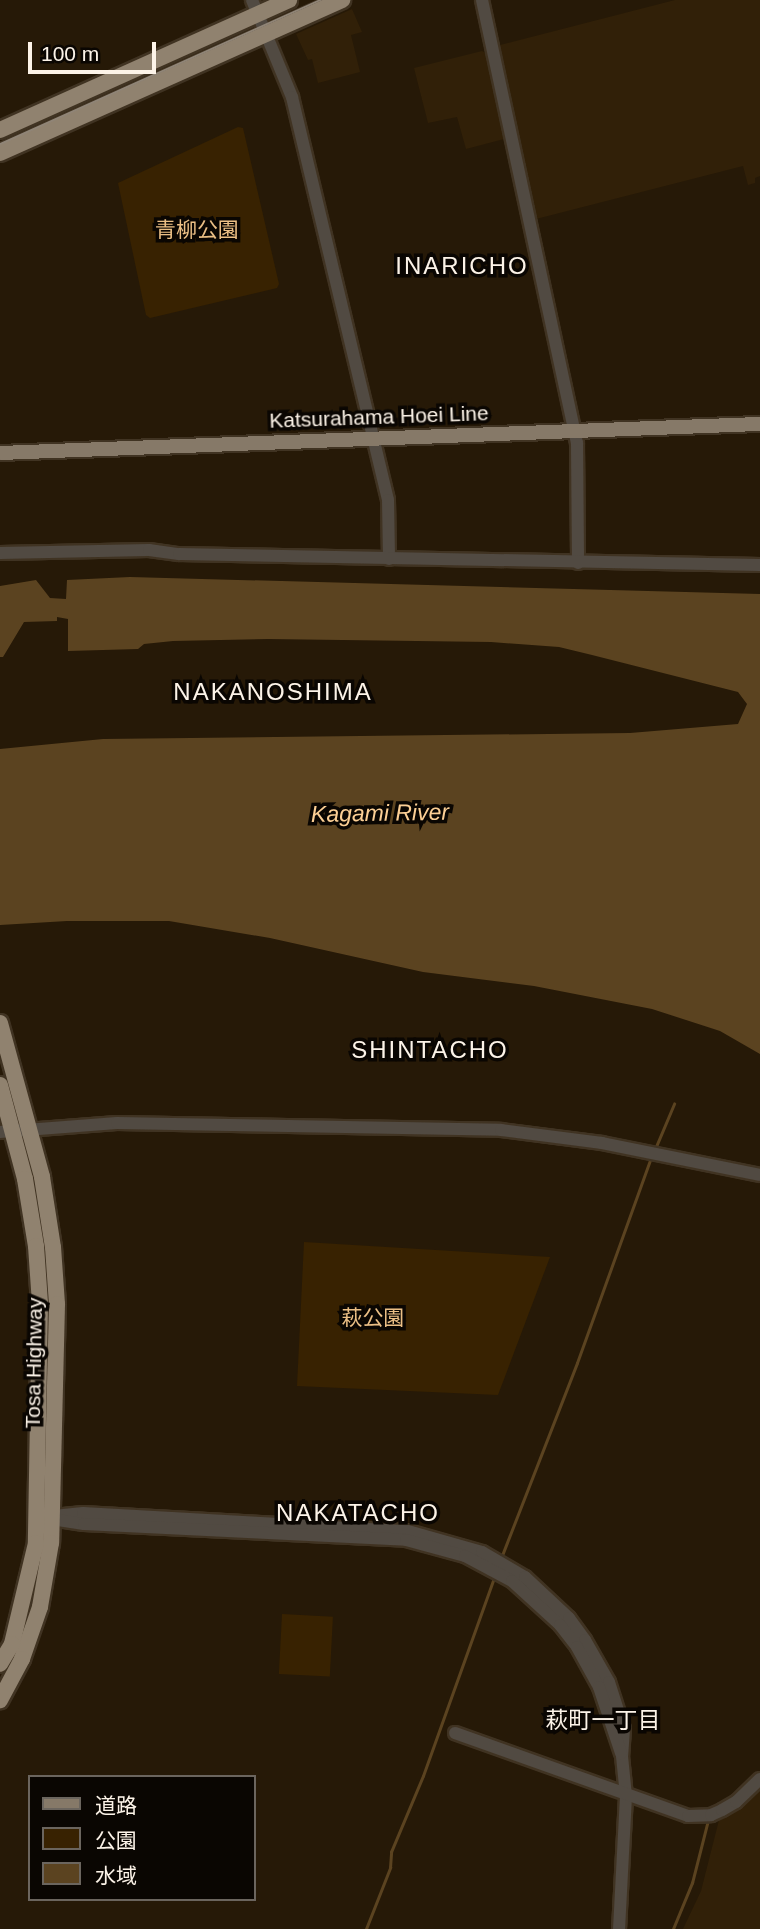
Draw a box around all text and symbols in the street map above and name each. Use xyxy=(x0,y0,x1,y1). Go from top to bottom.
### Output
scale bar xyxy=(32,28,159,72)
text: 100 m xyxy=(41,42,99,65)
park label: 青柳公園 xyxy=(155,217,239,243)
district label: INARICHO xyxy=(396,252,528,280)
street label: Katsurahama Hoei Line xyxy=(269,401,489,433)
district label: NAKANOSHIMA xyxy=(175,678,371,706)
water label: Kagami River xyxy=(311,798,449,828)
district label: SHINTACHO xyxy=(352,1036,508,1064)
street label: Tosa Highway xyxy=(20,1297,48,1429)
park label: 萩公園 xyxy=(342,1305,404,1331)
district label: NAKATACHO xyxy=(277,1499,439,1527)
district label: 萩町一丁目 xyxy=(546,1706,660,1734)
legend xyxy=(28,1775,256,1901)
text: 道路 xyxy=(95,1794,137,1817)
text: 公園 xyxy=(95,1829,137,1852)
text: 水域 xyxy=(95,1864,137,1887)

